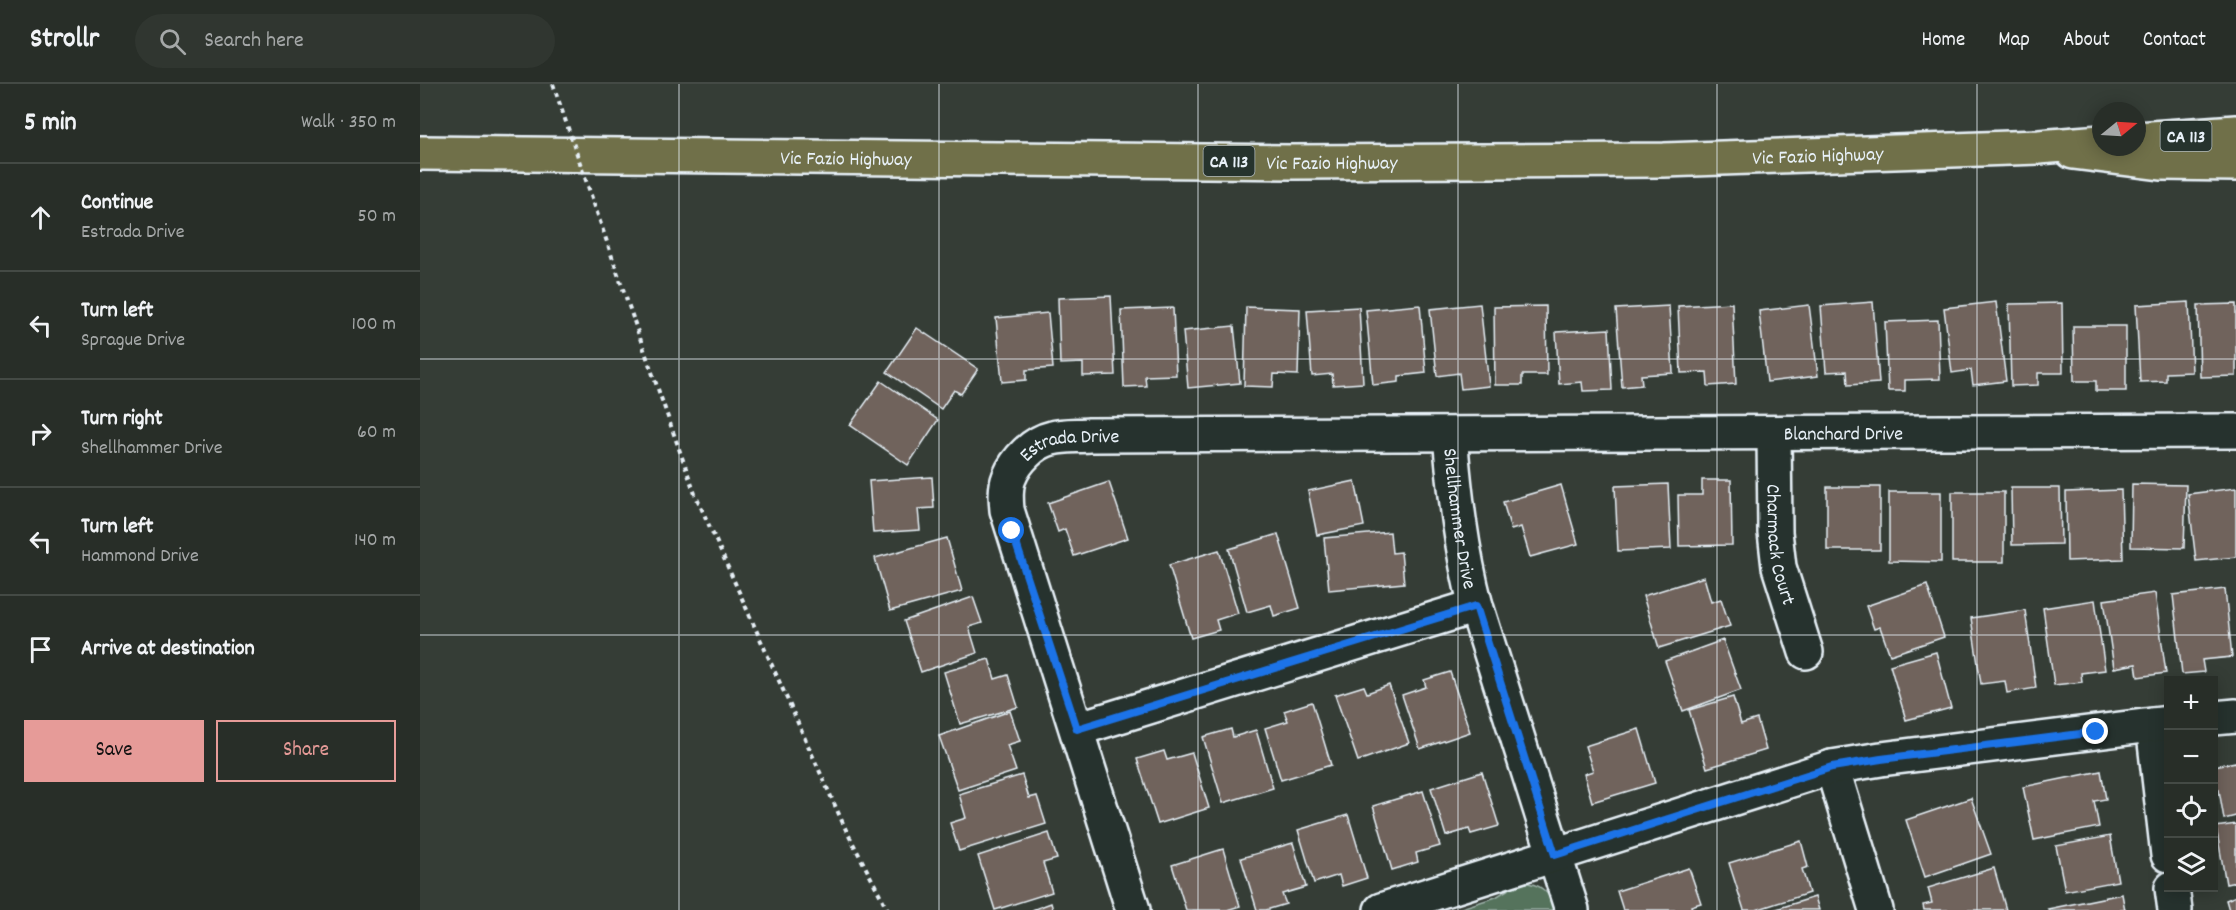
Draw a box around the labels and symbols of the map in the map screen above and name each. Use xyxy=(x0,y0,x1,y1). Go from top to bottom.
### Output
north arrow xyxy=(2092,102,2146,156)
road number: CA 113 xyxy=(2160,121,2212,151)
street label: Vic Fazio Highway xyxy=(1752,141,1885,174)
street label: Vic Fazio Highway xyxy=(780,146,913,175)
road number: CA 113 xyxy=(1204,146,1254,176)
street label: Vic Fazio Highway xyxy=(1266,150,1399,179)
street label: Blanchard Drive xyxy=(1784,421,1903,450)
street label: Estrada Drive xyxy=(1014,424,1119,469)
street label: Shellhammer Drive xyxy=(1434,447,1482,592)
street label: Charmack Court xyxy=(1758,484,1801,609)
route start xyxy=(998,517,1024,543)
route end xyxy=(2082,718,2108,744)

